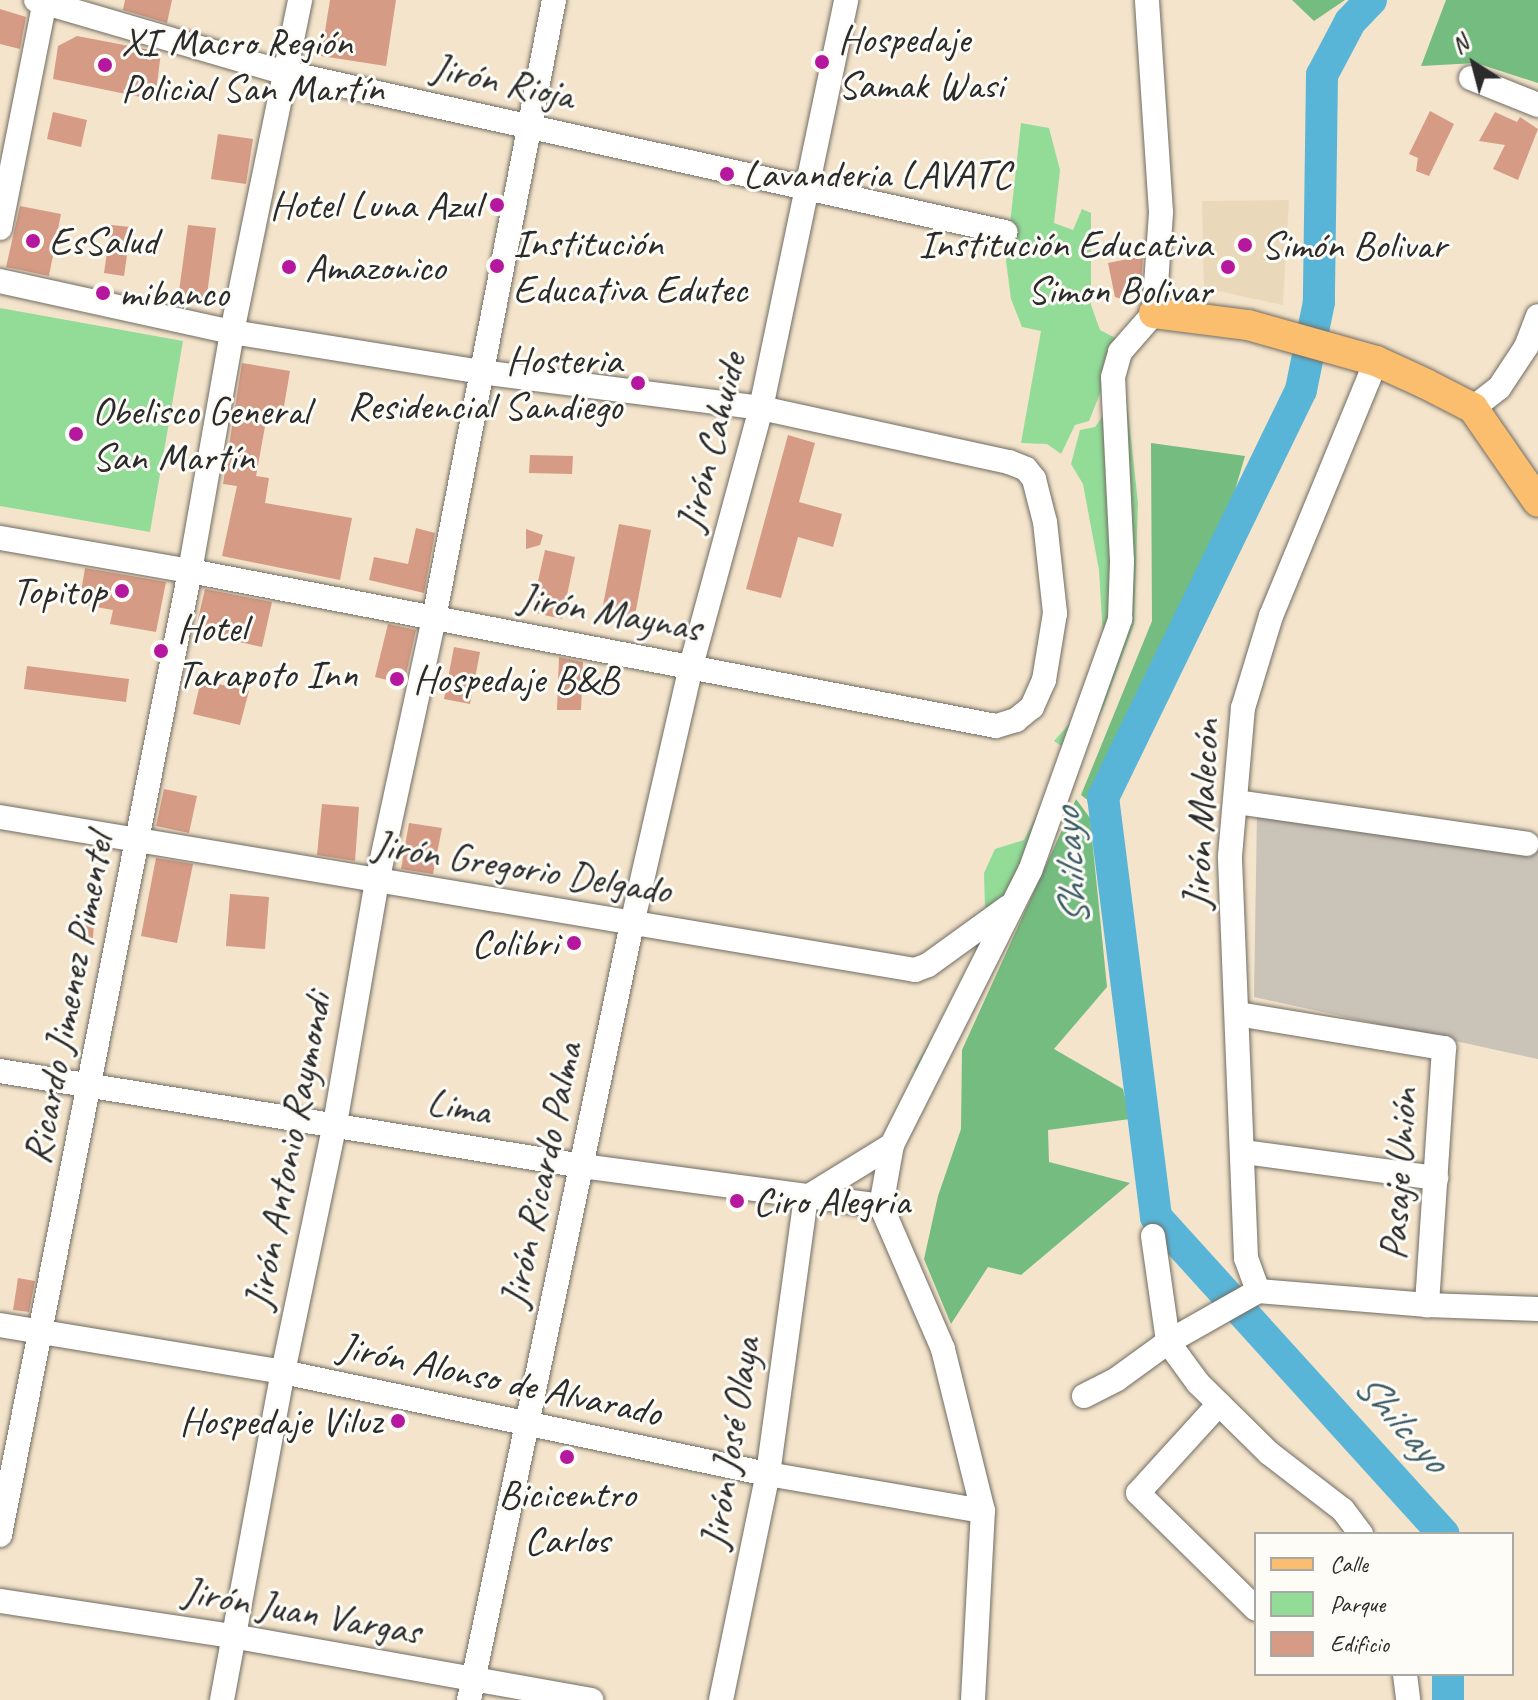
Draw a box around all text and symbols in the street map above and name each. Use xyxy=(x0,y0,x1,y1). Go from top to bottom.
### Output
place label: Hospedaje Samak Wasi xyxy=(838,15,1005,109)
place label: XI Macro Región Policial San Martín xyxy=(121,18,386,112)
north arrow xyxy=(1434,24,1514,104)
text: N xyxy=(1446,29,1474,60)
street label: Jirón Rioja xyxy=(428,43,578,119)
marker: Hospedaje Samak Wasi xyxy=(813,53,831,71)
marker: XI Macro Región Policial San Martín xyxy=(96,56,114,74)
place label: Lavanderia LAVATC xyxy=(743,150,1011,198)
marker: Lavanderia LAVATC xyxy=(718,165,736,183)
place label: Hotel Luna Azul xyxy=(273,181,481,229)
marker: Hotel Luna Azul xyxy=(488,196,506,214)
place label: EsSalud xyxy=(49,217,158,265)
place label: Institución Educativa Edutec xyxy=(513,219,748,313)
place label: Institución Educativa Simon Bolivar xyxy=(920,220,1212,314)
place label: Simón Bolivar xyxy=(1261,221,1446,269)
marker: EsSalud xyxy=(24,232,42,250)
marker: Simón Bolivar xyxy=(1236,236,1254,254)
place label: Amazonico xyxy=(305,243,445,291)
marker: Institución Educativa Edutec xyxy=(488,257,506,275)
marker: Amazonico xyxy=(280,258,298,276)
marker: Institución Educativa Simon Bolivar xyxy=(1219,258,1237,276)
place label: mibanco xyxy=(119,269,229,317)
marker: mibanco xyxy=(94,284,112,302)
place label: Hosteria Residencial Sandiego xyxy=(347,336,622,430)
street label: Jirón Cahuide xyxy=(666,348,756,536)
marker: Hosteria Residencial Sandiego xyxy=(629,374,647,392)
place label: Obelisco General San Martín xyxy=(92,387,309,481)
marker: Obelisco General San Martín xyxy=(67,425,85,443)
place label: Topitop xyxy=(12,567,106,615)
street label: Jirón Maynas xyxy=(516,572,704,652)
marker: Topitop xyxy=(113,582,131,600)
place label: Hotel Tarapoto Inn xyxy=(177,604,358,698)
marker: Hotel Tarapoto Inn xyxy=(152,642,170,660)
place label: Hospedaje B&B xyxy=(413,655,619,703)
marker: Hospedaje B&B xyxy=(388,670,406,688)
street label: Jirón Malecón xyxy=(1172,719,1230,909)
water label: Shilcayo xyxy=(1041,807,1101,929)
street label: Jirón Gregorio Delgado xyxy=(370,820,674,914)
street label: Ricardo Jimenez Pimentel xyxy=(13,830,123,1168)
place label: Colibri xyxy=(471,919,558,967)
marker: Colibri xyxy=(565,934,583,952)
street label: Jirón Antonio Raymondi xyxy=(234,988,342,1314)
street label: Jirón Ricardo Palma xyxy=(489,1037,593,1313)
street label: Lima xyxy=(424,1077,494,1135)
street label: Pasaje Unión xyxy=(1368,1087,1428,1261)
place label: Ciro Alegria xyxy=(753,1177,910,1225)
marker: Ciro Alegria xyxy=(728,1192,746,1210)
street label: Jirón Alonso de Alvarado xyxy=(334,1321,666,1437)
street label: Jirón José Olaya xyxy=(690,1334,770,1552)
water label: Shilcayo xyxy=(1343,1362,1459,1482)
place label: Hospedaje Viluz xyxy=(179,1397,382,1445)
marker: Hospedaje Viluz xyxy=(389,1412,407,1430)
marker: Bicicentro Carlos xyxy=(558,1448,576,1466)
place label: Bicicentro Carlos xyxy=(498,1470,636,1564)
legend xyxy=(1254,1532,1514,1676)
text: Calle xyxy=(1330,1549,1368,1579)
street label: Jirón Juan Vargas xyxy=(180,1567,424,1655)
text: Parque xyxy=(1330,1589,1385,1619)
text: Edificio xyxy=(1330,1629,1389,1659)

